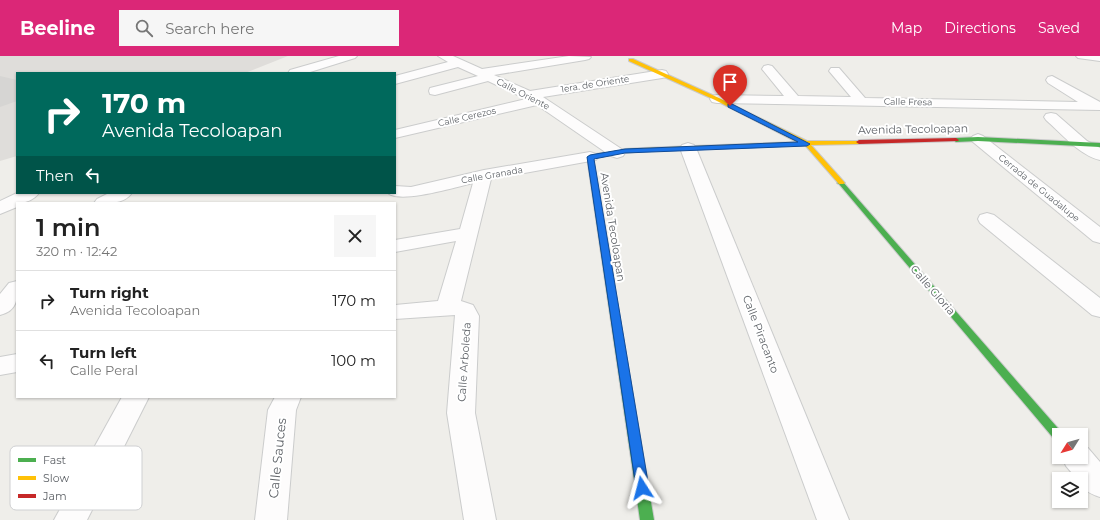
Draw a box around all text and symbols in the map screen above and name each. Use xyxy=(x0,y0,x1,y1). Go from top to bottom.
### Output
search box xyxy=(119,10,399,46)
text: Beeline xyxy=(20,17,95,40)
icon: search xyxy=(133,17,155,39)
text: Search here xyxy=(165,19,254,38)
text: Map xyxy=(891,19,922,37)
text: Directions xyxy=(944,19,1016,37)
text: Saved xyxy=(1038,19,1080,37)
pin xyxy=(713,65,747,106)
icon: arrive xyxy=(719,71,741,93)
street label: 1era. de Oriente xyxy=(560,73,631,94)
street label: Calle Oriente xyxy=(495,75,552,112)
text: 170 m xyxy=(102,86,186,120)
icon: right xyxy=(36,88,88,140)
street label: Calle Fresa xyxy=(884,96,932,107)
street label: Calle Cerezos xyxy=(437,104,498,129)
text: Avenida Tecoloapan xyxy=(102,120,282,142)
street label: Avenida Tecoloapan xyxy=(858,121,968,137)
street label: Cerrada de Guadalupe xyxy=(997,152,1082,224)
icon: left xyxy=(82,164,104,186)
street label: Calle Granada xyxy=(460,164,524,185)
text: Then xyxy=(36,166,74,185)
street label: Avenida Tecoloapan xyxy=(597,171,629,283)
text: 1 min xyxy=(36,213,100,242)
button: close xyxy=(334,215,376,257)
text: 320 m · 12:42 xyxy=(36,243,117,259)
street label: Calle Gloria xyxy=(907,262,959,318)
text: Turn right xyxy=(70,283,149,302)
icon: right xyxy=(36,290,58,312)
text: 170 m xyxy=(332,291,376,310)
street label: Calle Piracanto xyxy=(740,293,782,375)
text: Avenida Tecoloapan xyxy=(70,302,200,318)
street label: Calle Arboleda xyxy=(454,322,474,402)
text: Turn left xyxy=(70,343,137,362)
icon: left xyxy=(36,350,58,372)
text: 100 m xyxy=(331,351,376,370)
text: Calle Peral xyxy=(70,362,138,378)
street label: Calle Sauces xyxy=(265,417,289,499)
north arrow xyxy=(1052,428,1088,464)
map controls xyxy=(1052,428,1088,508)
legend xyxy=(10,446,142,510)
text: Fast xyxy=(43,453,67,467)
position arrow xyxy=(621,467,663,509)
text: Slow xyxy=(43,471,69,485)
button: layers xyxy=(1052,472,1088,508)
text: Jam xyxy=(42,489,67,503)

